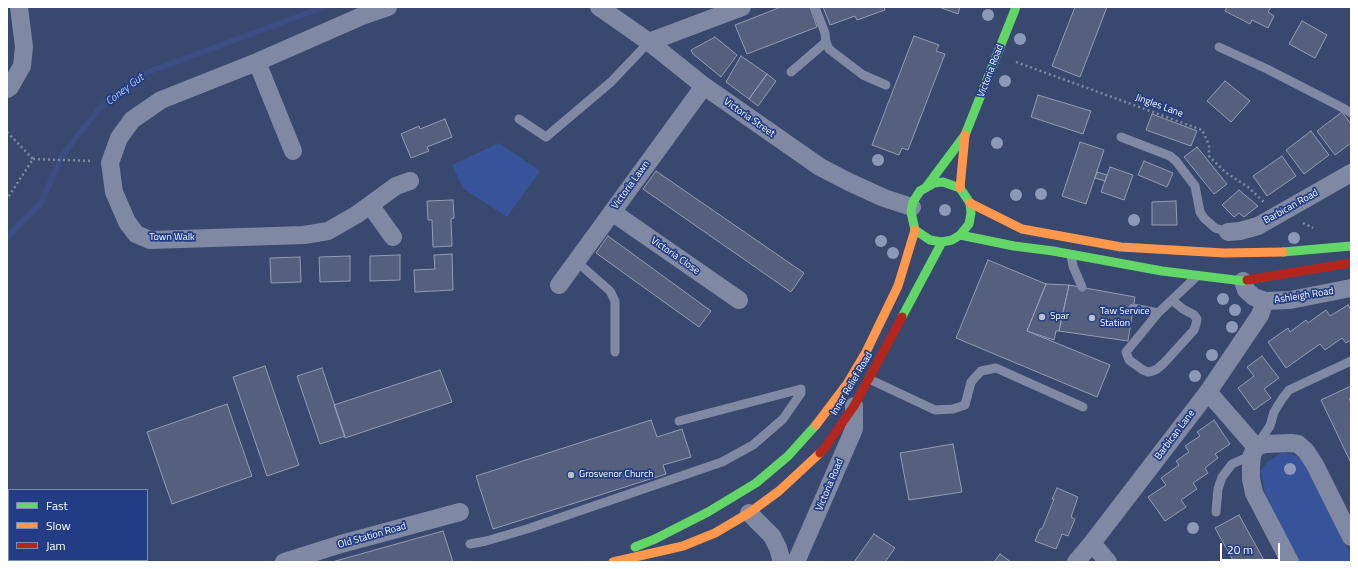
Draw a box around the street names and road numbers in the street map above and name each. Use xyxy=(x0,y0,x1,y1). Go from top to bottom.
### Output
street label: Victoria Road xyxy=(975,43,1007,99)
street label: Jingles Lane xyxy=(1133,92,1185,120)
street label: Victoria Street xyxy=(721,96,777,140)
street label: Victoria Lawn xyxy=(609,158,653,212)
street label: Barbican Road xyxy=(1262,187,1320,227)
street label: Town Walk xyxy=(149,232,195,244)
street label: Victoria Close xyxy=(648,235,702,277)
street label: Ashleigh Road xyxy=(1273,285,1335,307)
street label: Inner Relief Road xyxy=(828,350,876,418)
street label: Barbican Lane xyxy=(1152,408,1198,462)
street label: Victoria Road xyxy=(814,457,846,513)
street label: Old Station Road xyxy=(336,521,408,551)

